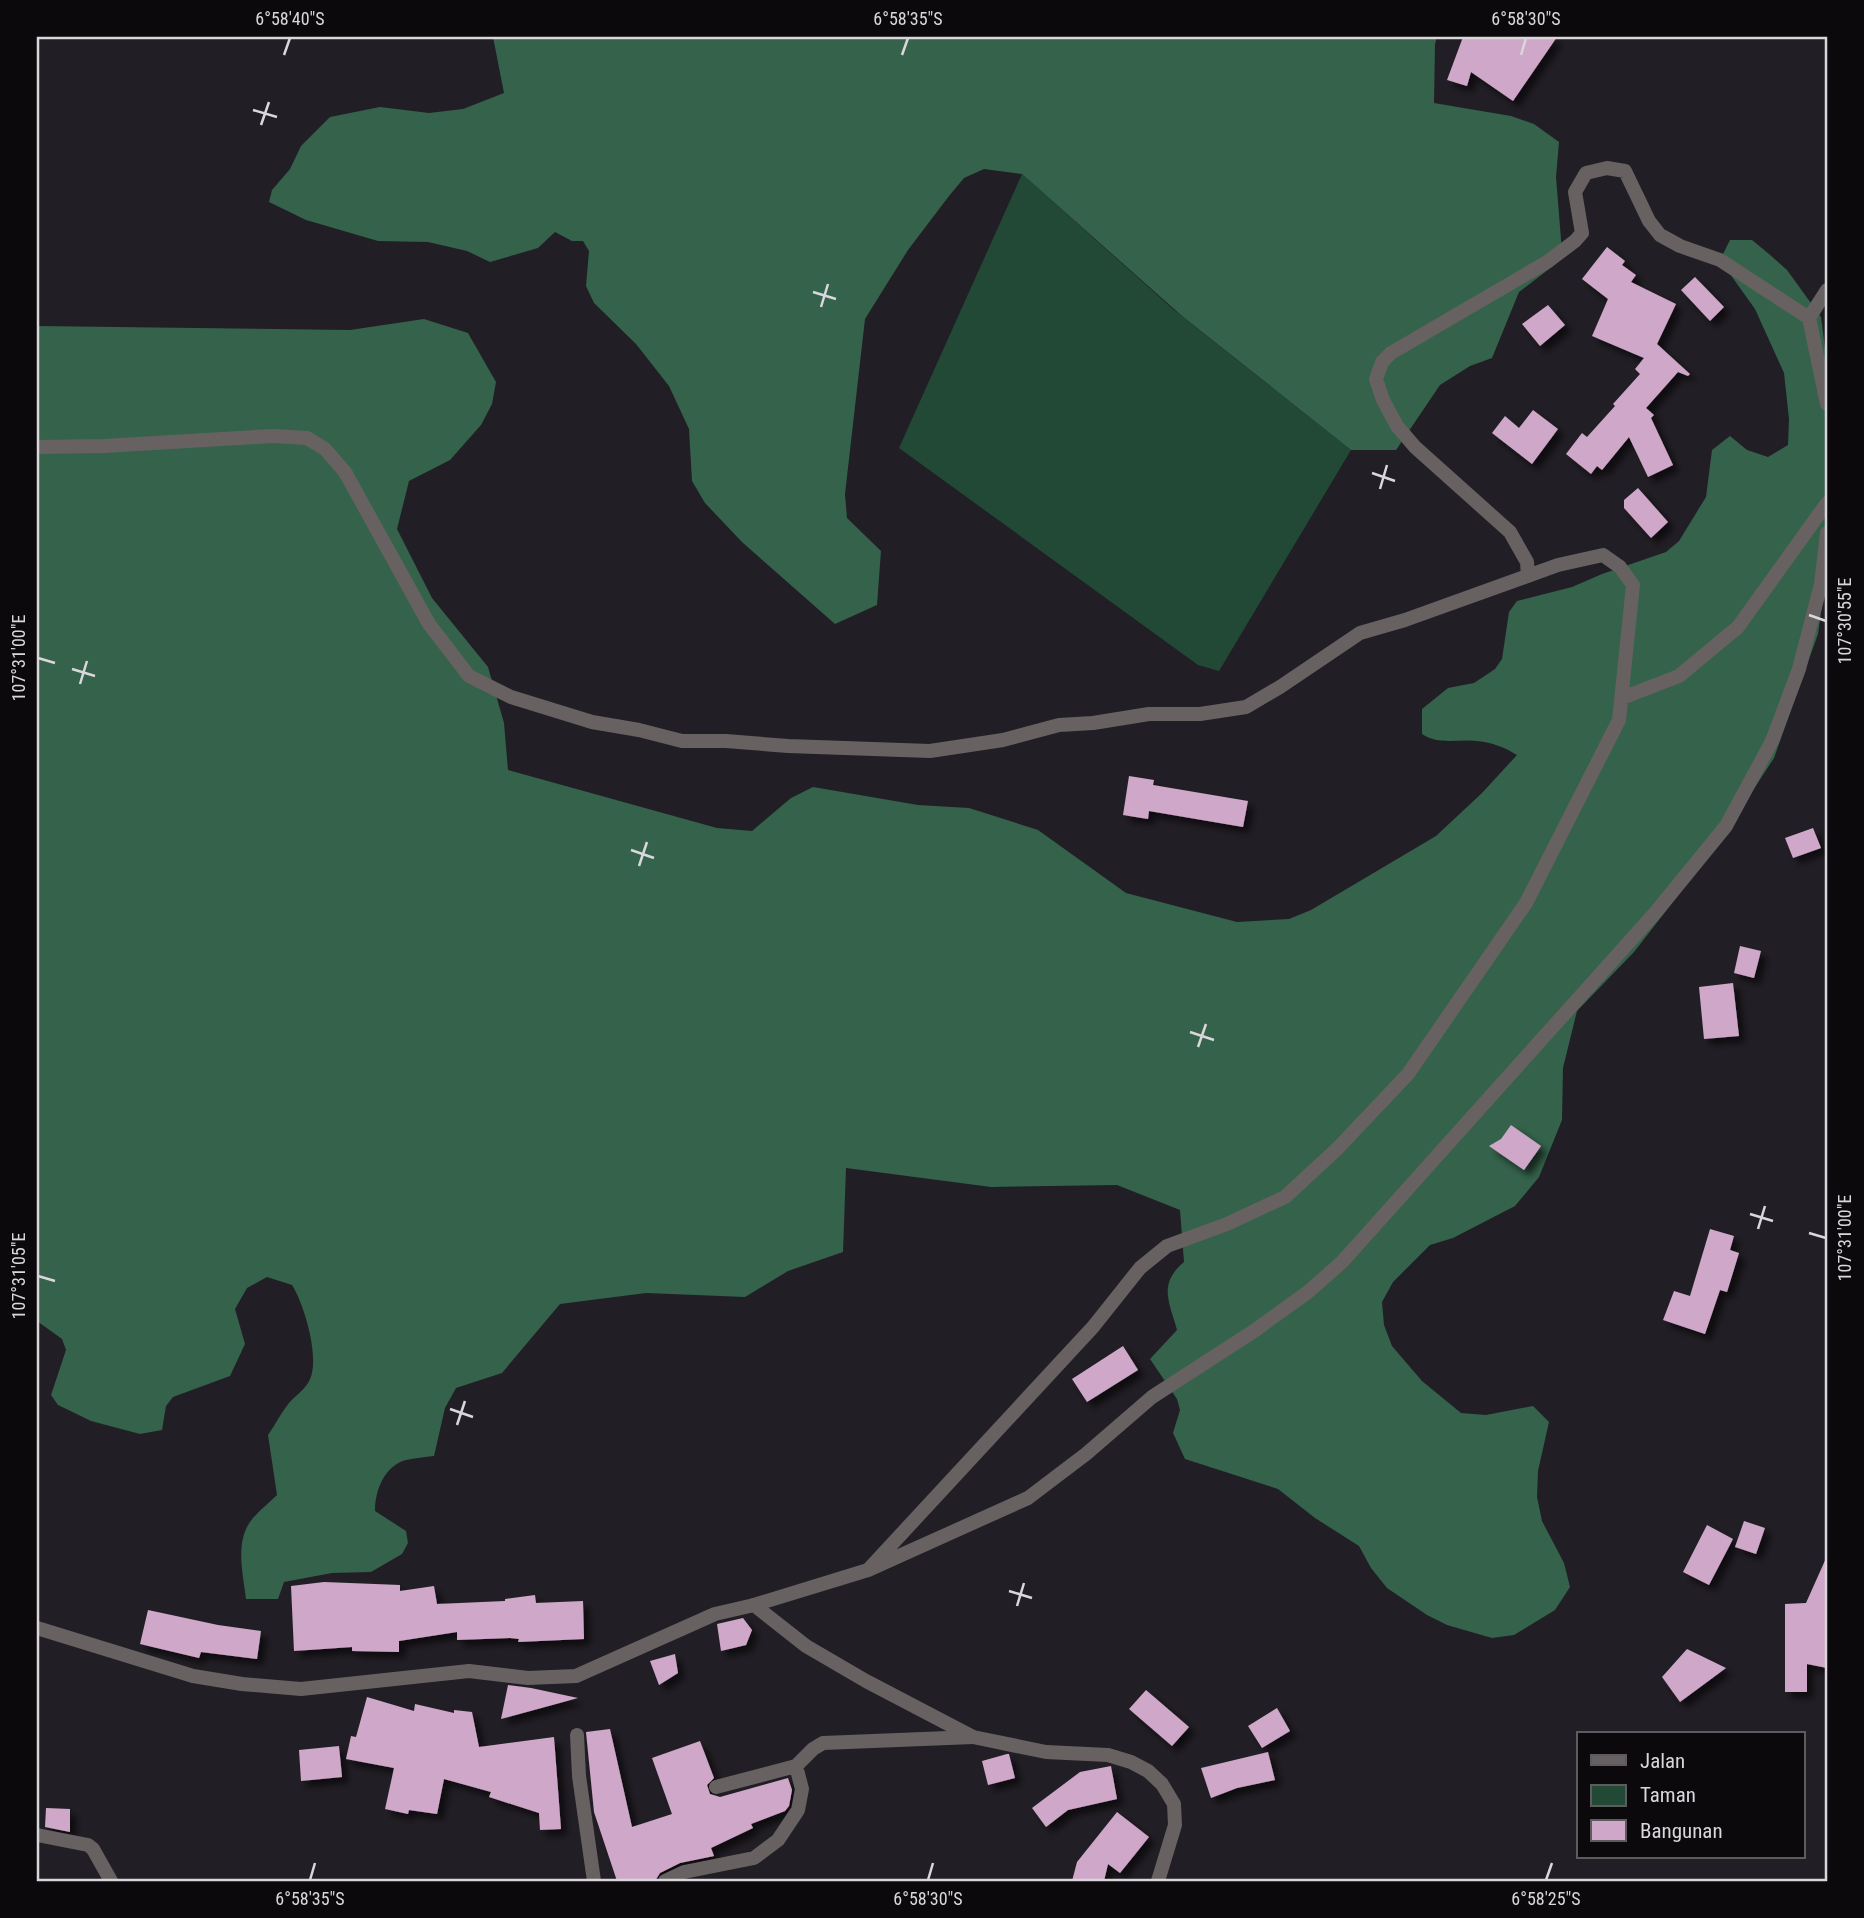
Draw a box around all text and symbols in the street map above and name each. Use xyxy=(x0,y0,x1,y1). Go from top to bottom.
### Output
text: 6°58'40"S xyxy=(255,8,325,29)
text: 6°58'35"S xyxy=(873,8,943,29)
text: 6°58'30"S xyxy=(1491,8,1561,29)
text: 107°30'55"E xyxy=(1834,578,1855,664)
text: 107°31'00"E xyxy=(8,615,29,701)
text: 107°31'00"E xyxy=(1834,1195,1855,1281)
text: 107°31'05"E xyxy=(8,1233,29,1319)
legend xyxy=(1577,1732,1804,1858)
text: Jalan xyxy=(1640,1749,1685,1773)
text: Taman xyxy=(1640,1783,1696,1807)
text: Bangunan xyxy=(1640,1819,1723,1843)
text: 6°58'35"S xyxy=(275,1888,345,1909)
text: 6°58'30"S xyxy=(893,1888,963,1909)
text: 6°58'25"S xyxy=(1511,1888,1581,1909)

